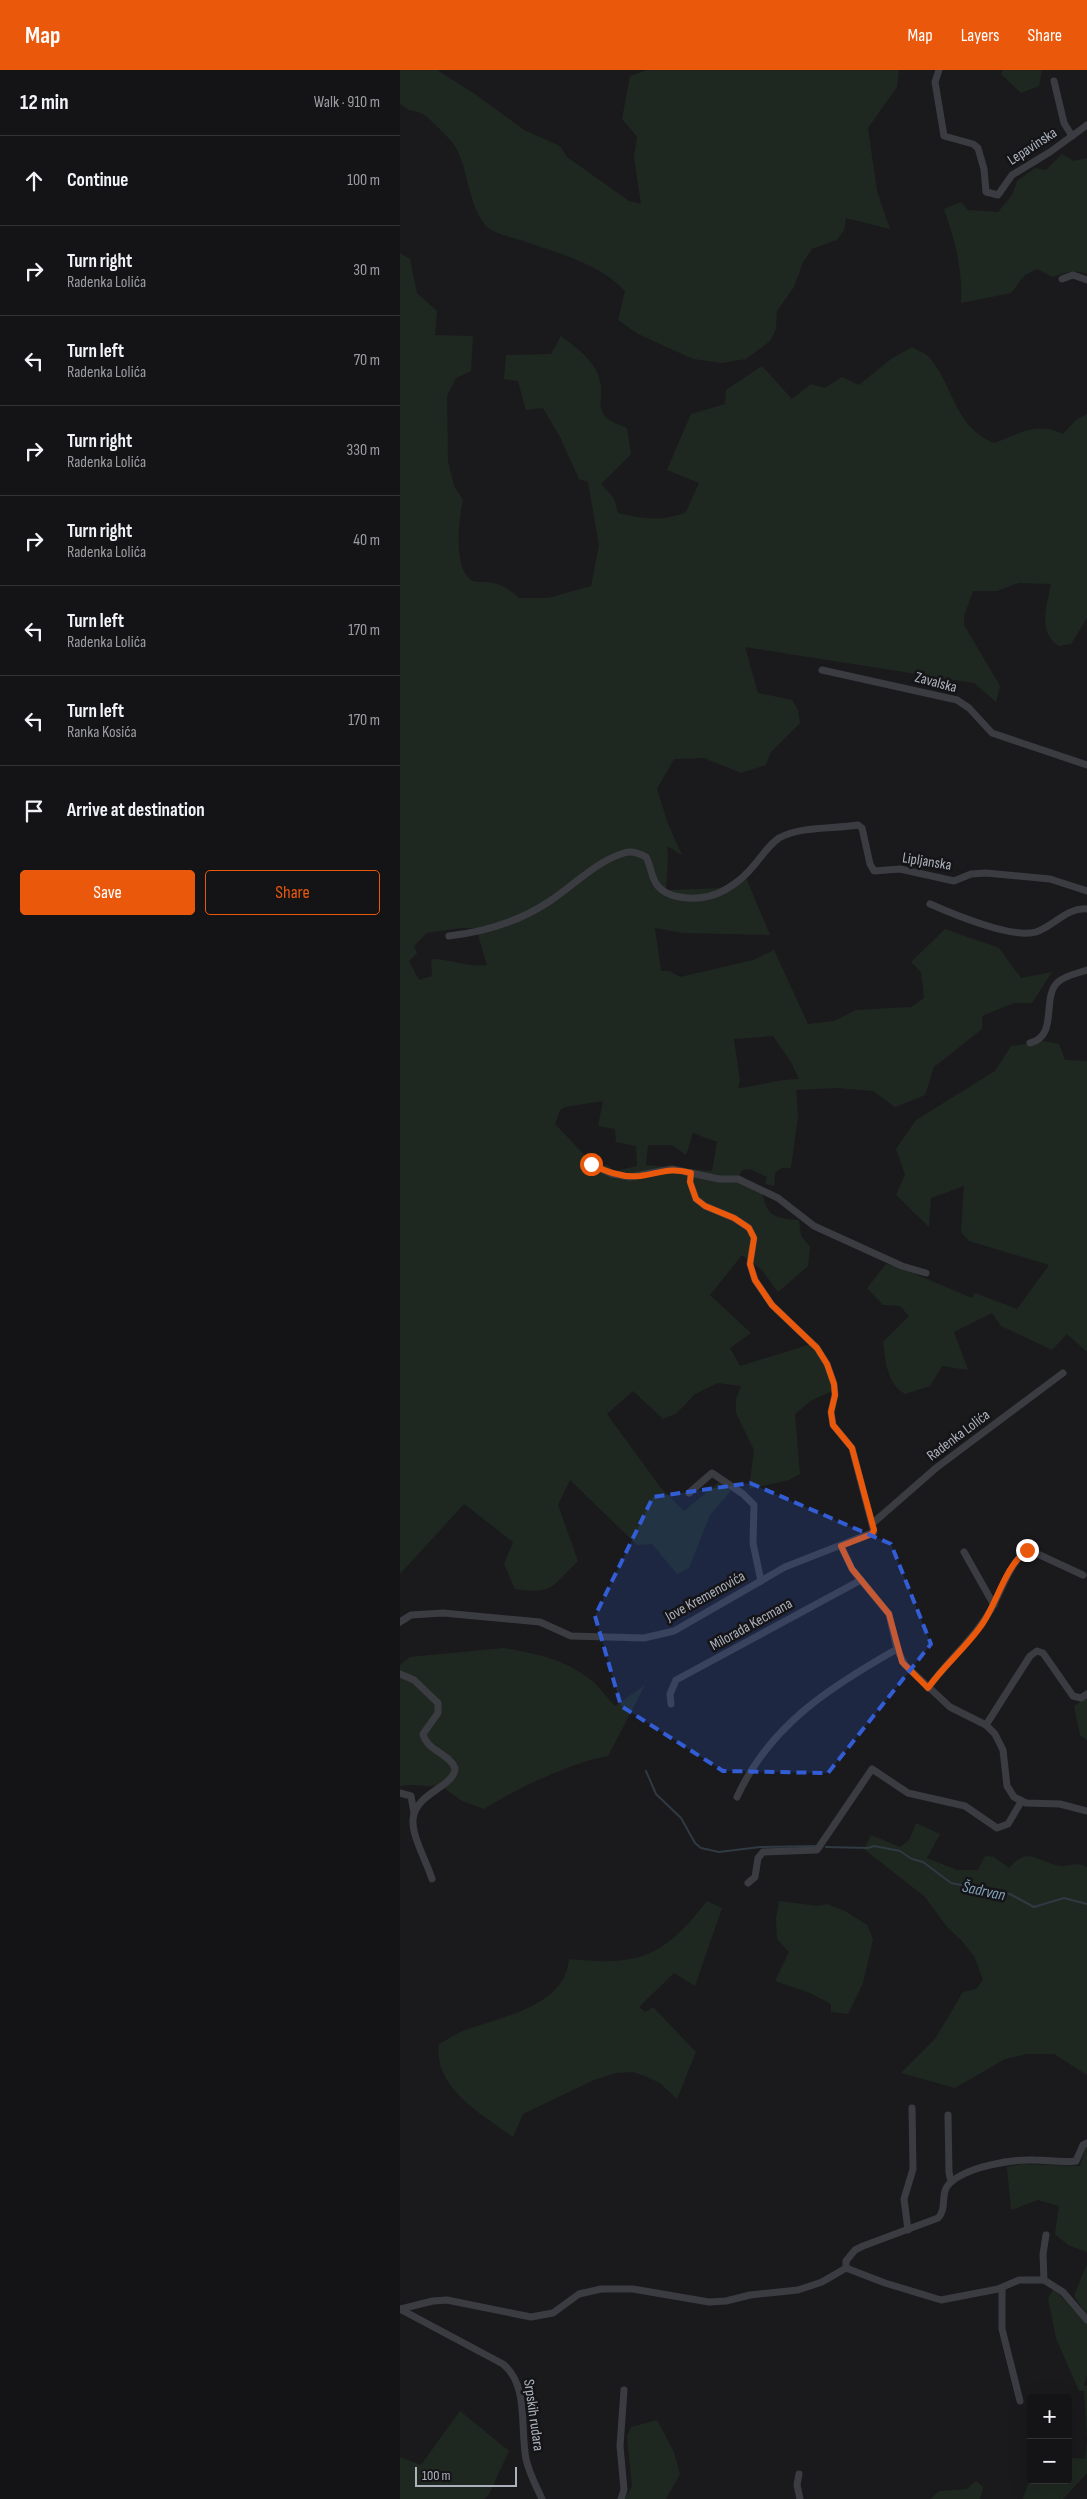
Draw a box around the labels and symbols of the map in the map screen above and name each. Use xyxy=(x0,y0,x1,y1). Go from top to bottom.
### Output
street label: Lepavinska xyxy=(1004,123,1061,169)
street label: Zavalska xyxy=(913,668,959,697)
street label: Lipljanska xyxy=(901,848,953,875)
route start xyxy=(580,1153,603,1176)
street label: Radenka Lolića xyxy=(923,1405,994,1465)
route end xyxy=(1016,1539,1039,1562)
street label: Jove Kremenovića xyxy=(661,1567,749,1627)
street label: Milorada Kecmana xyxy=(707,1594,796,1655)
water label: Šadrvan xyxy=(960,1878,1007,1905)
street label: Srpskih rudara xyxy=(519,2378,548,2452)
scale bar xyxy=(415,2464,518,2487)

